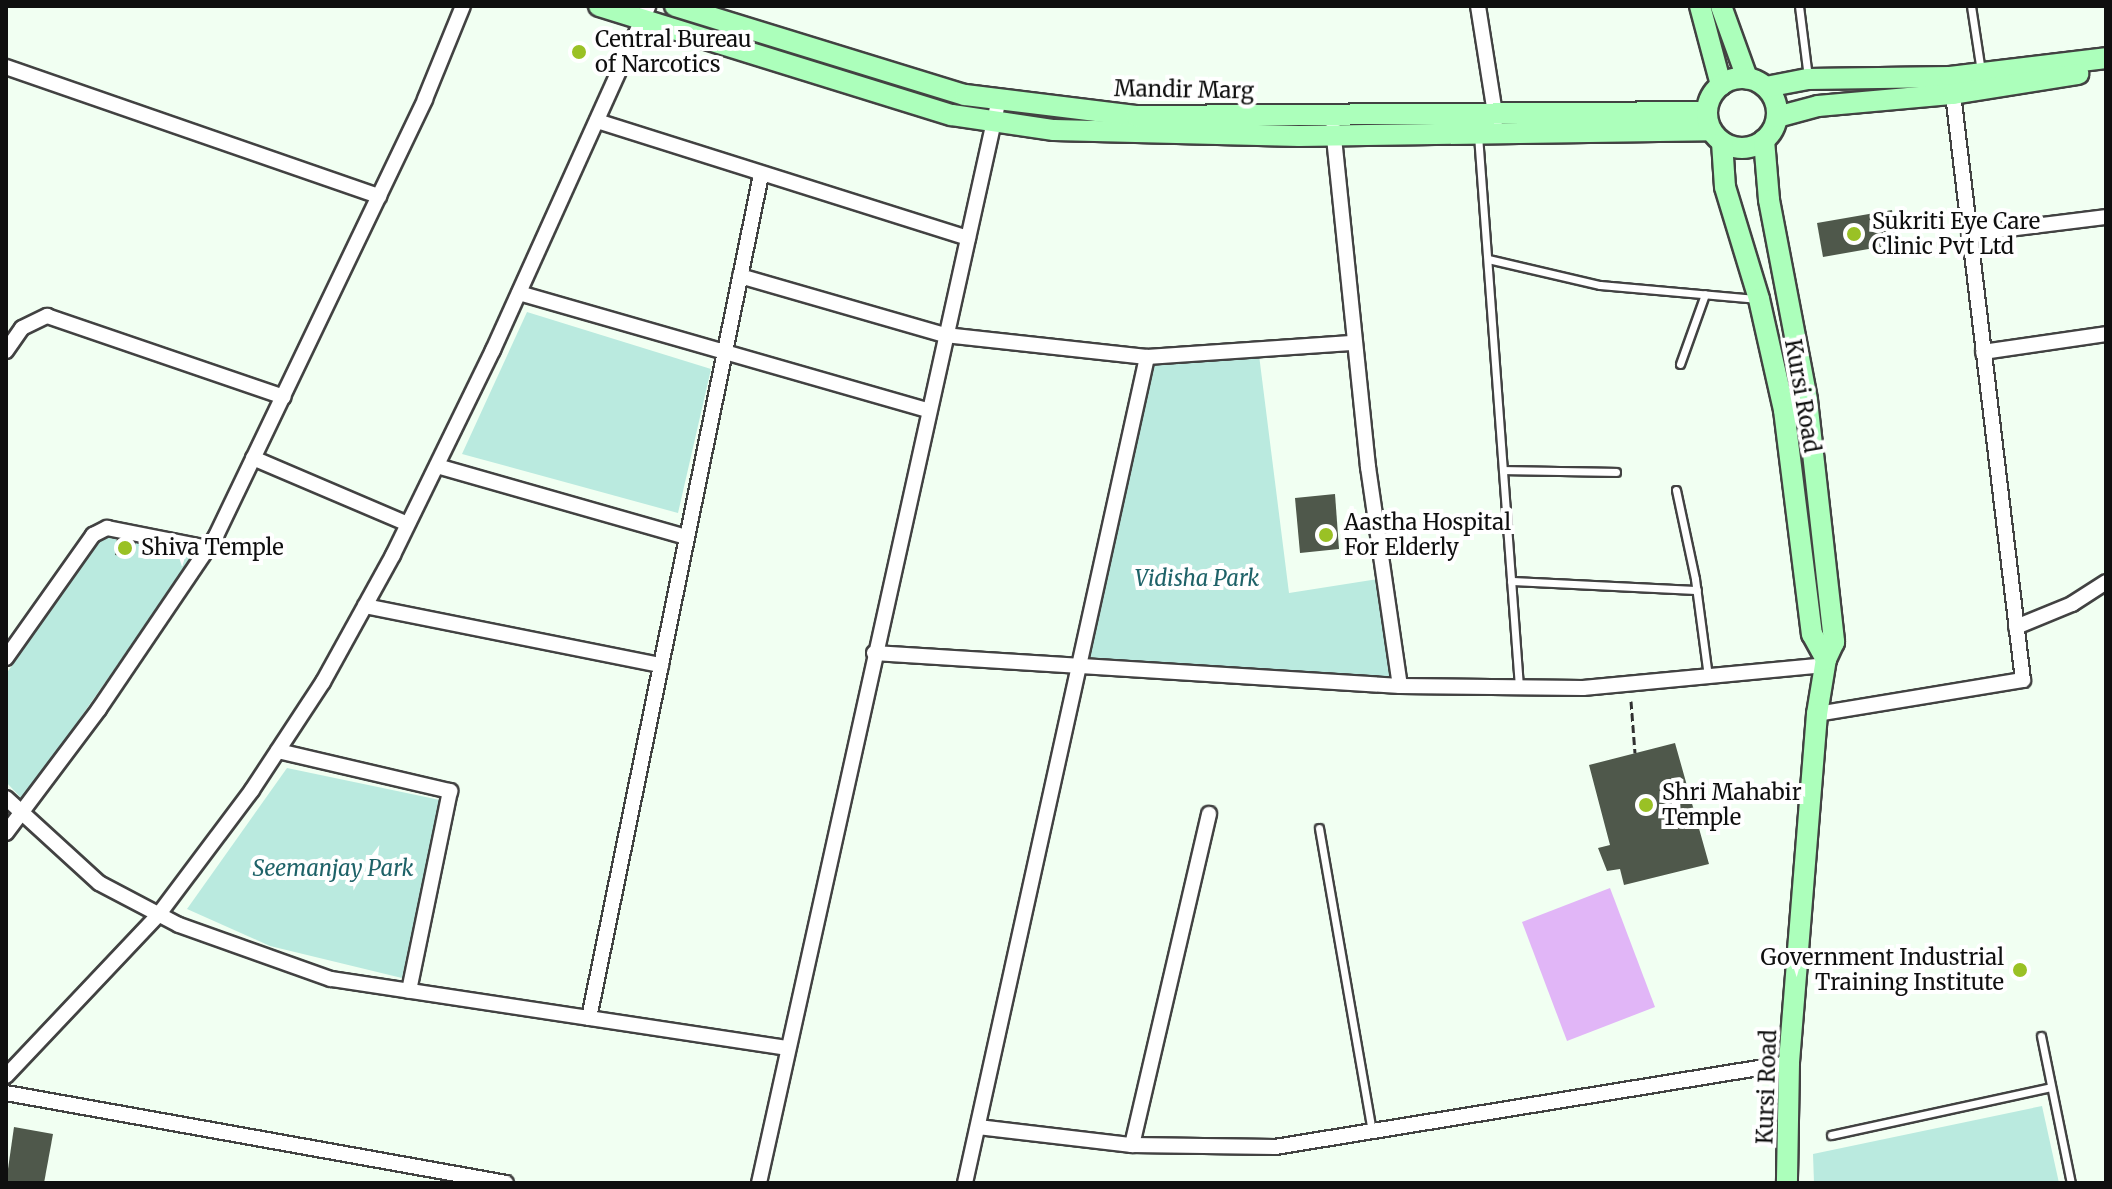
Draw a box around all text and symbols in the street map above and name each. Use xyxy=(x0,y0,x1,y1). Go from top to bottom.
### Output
place label: Central Bureau of Narcotics xyxy=(595,26,752,78)
marker: Central Bureau of Narcotics xyxy=(570,43,588,61)
street label: Mandir Marg xyxy=(1114,76,1254,104)
place label: Sukriti Eye Care Clinic Pvt Ltd xyxy=(1872,208,2040,260)
marker: Sukriti Eye Care Clinic Pvt Ltd xyxy=(1843,223,1865,245)
street label: Kursi Road xyxy=(1779,337,1825,455)
place label: Aastha Hospital For Elderly xyxy=(1344,509,1511,560)
marker: Aastha Hospital For Elderly xyxy=(1315,524,1337,546)
place label: Shiva Temple xyxy=(141,535,284,561)
marker: Shiva Temple xyxy=(116,539,134,557)
park label: Vidisha Park xyxy=(1135,566,1259,592)
place label: Shri Mahabir Temple xyxy=(1662,779,1802,830)
marker: Shri Mahabir Temple xyxy=(1637,796,1655,814)
park label: Seemanjay Park xyxy=(252,856,414,882)
place label: Government Industrial Training Institute xyxy=(1761,944,2004,996)
marker: Government Industrial Training Institute xyxy=(2011,961,2029,979)
street label: Kursi Road xyxy=(1752,1029,1782,1145)

